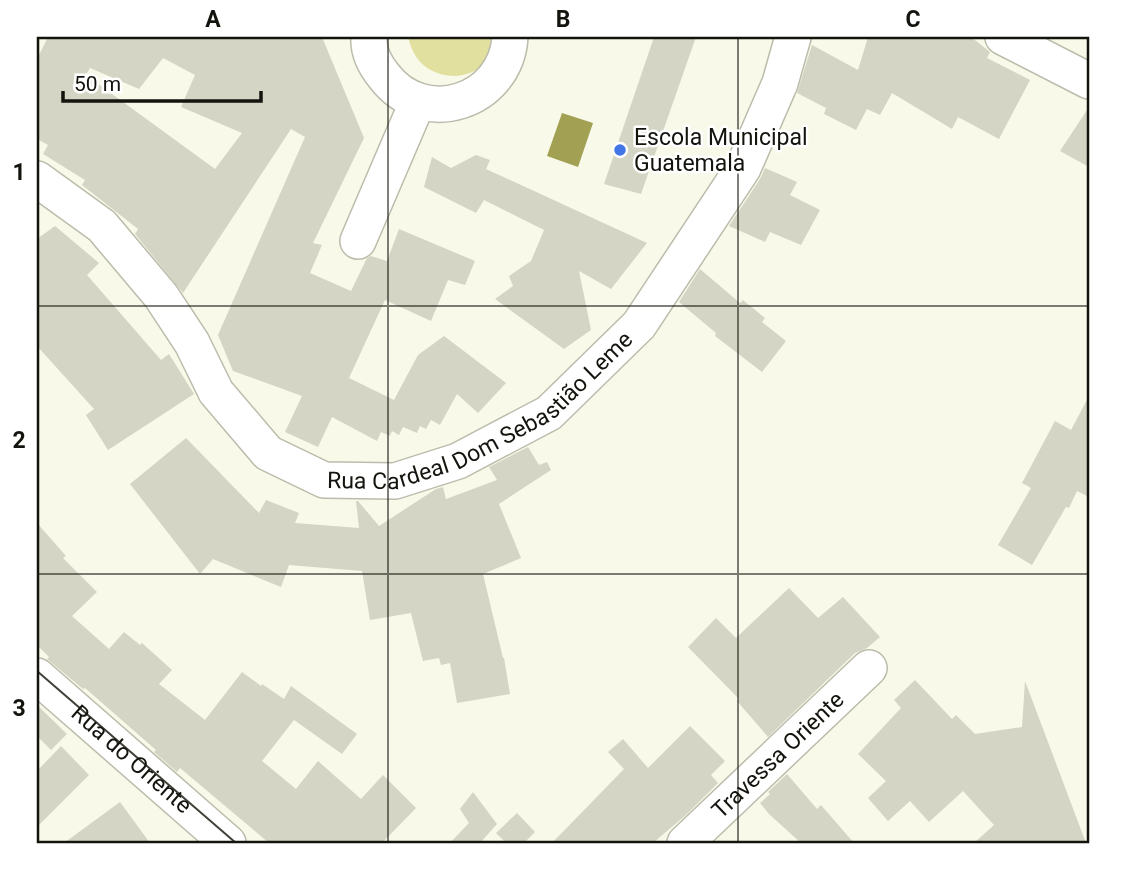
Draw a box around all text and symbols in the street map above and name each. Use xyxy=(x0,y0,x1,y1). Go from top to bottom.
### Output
text: A xyxy=(205,6,221,33)
text: B xyxy=(556,6,570,33)
text: C xyxy=(905,6,921,33)
scale bar xyxy=(63,60,261,104)
text: 50 m xyxy=(74,72,121,96)
place label: Escola Municipal Guatemala xyxy=(634,124,808,177)
marker: Escola Municipal Guatemala xyxy=(612,142,628,158)
text: 1 xyxy=(12,159,26,186)
street label: Rua Cardeal Dom Sebastião Leme xyxy=(327,326,638,495)
text: 2 xyxy=(12,427,26,454)
street label: Travessa Oriente xyxy=(706,686,849,824)
text: 3 xyxy=(12,695,26,722)
street label: Rua do Oriente xyxy=(66,699,198,819)

